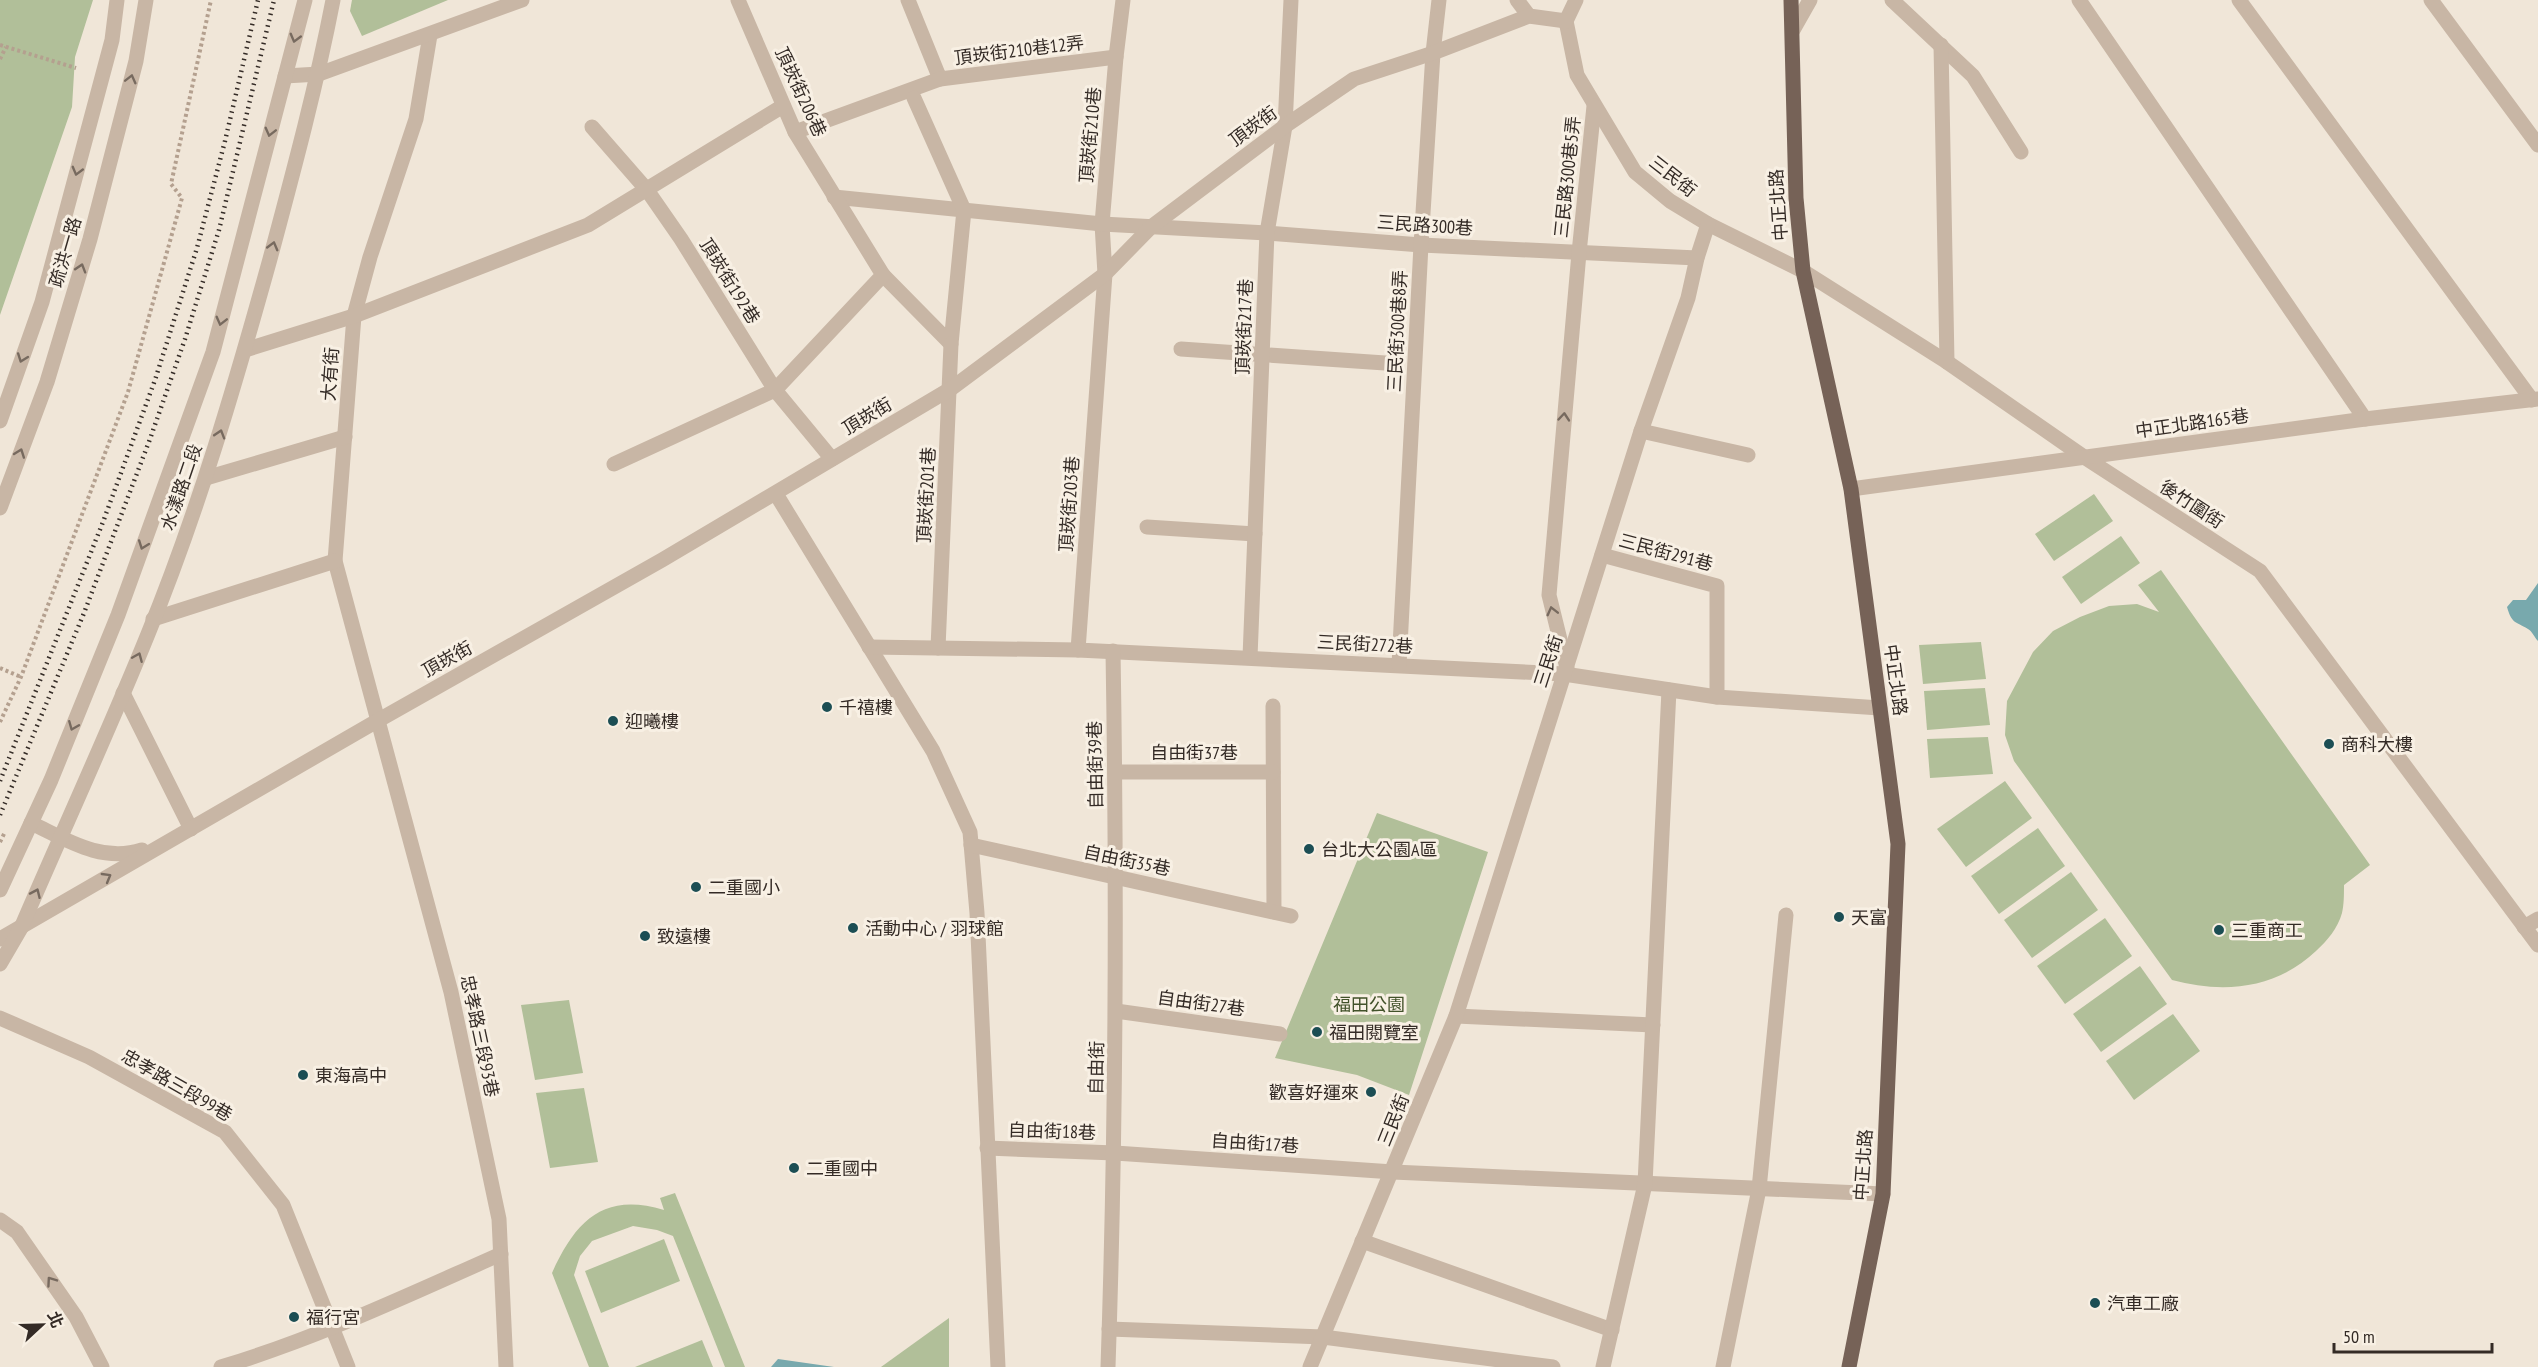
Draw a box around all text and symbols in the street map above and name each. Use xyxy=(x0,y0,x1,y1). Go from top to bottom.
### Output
street label: 頂崁街210巷12弄 xyxy=(953,31,1085,69)
one-way arrow xyxy=(289,33,302,43)
street label: 頂崁街206巷 xyxy=(770,43,832,141)
one-way arrow xyxy=(124,74,137,84)
street label: 頂崁街210巷 xyxy=(1074,86,1106,184)
street label: 頂崁街 xyxy=(1224,101,1282,151)
street label: 三民路300巷5弄 xyxy=(1549,115,1585,239)
one-way arrow xyxy=(265,127,278,137)
street label: 三民街 xyxy=(1645,150,1701,202)
one-way arrow xyxy=(71,166,84,176)
street label: 中正北路 xyxy=(1764,168,1792,242)
street label: 三民路300巷 xyxy=(1376,210,1474,240)
street label: 疏洪一路 xyxy=(44,214,86,290)
street label: 頂崁街192巷 xyxy=(695,234,765,328)
one-way arrow xyxy=(266,242,278,252)
one-way arrow xyxy=(74,263,86,274)
street label: 三民街300巷8弄 xyxy=(1382,269,1412,393)
street label: 頂崁街217巷 xyxy=(1231,278,1257,376)
one-way arrow xyxy=(216,316,229,326)
street label: 大有街 xyxy=(317,346,343,402)
one-way arrow xyxy=(17,353,30,363)
street label: 頂崁街 xyxy=(838,392,896,440)
street label: 中正北路165巷 xyxy=(2134,404,2250,442)
one-way arrow xyxy=(1557,412,1570,422)
one-way arrow xyxy=(213,429,225,440)
street label: 水漾路二段 xyxy=(155,441,207,533)
street label: 頂崁街201巷 xyxy=(912,446,940,544)
one-way arrow xyxy=(13,448,26,459)
street label: 頂崁街203巷 xyxy=(1054,455,1084,553)
street label: 後竹圍街 xyxy=(2156,475,2228,533)
street label: 三民街291巷 xyxy=(1617,528,1715,576)
one-way arrow xyxy=(138,539,151,550)
one-way arrow xyxy=(1547,606,1560,616)
street label: 三民街272巷 xyxy=(1316,630,1414,658)
street label: 三民街 xyxy=(1529,632,1567,690)
street label: 頂崁街 xyxy=(418,636,476,682)
street label: 中正北路 xyxy=(1880,643,1912,717)
one-way arrow xyxy=(131,652,143,663)
place label: 千禧樓 xyxy=(839,696,893,719)
marker: 千禧樓 xyxy=(820,700,834,714)
place label: 迎曦樓 xyxy=(625,710,679,733)
marker: 迎曦樓 xyxy=(606,714,620,728)
one-way arrow xyxy=(68,720,80,731)
street label: 自由街39巷 xyxy=(1083,721,1107,809)
place label: 商科大樓 xyxy=(2341,733,2413,756)
marker: 商科大樓 xyxy=(2322,737,2336,751)
street label: 自由街37巷 xyxy=(1150,741,1238,764)
place label: 台北大公園A區 xyxy=(1321,838,1438,861)
street label: 自由街35巷 xyxy=(1081,840,1173,880)
marker: 台北大公園A區 xyxy=(1302,842,1316,856)
one-way arrow xyxy=(101,873,111,884)
place label: 二重國小 xyxy=(708,876,780,899)
marker: 二重國小 xyxy=(689,880,703,894)
one-way arrow xyxy=(28,889,40,900)
place label: 天富 xyxy=(1851,906,1887,929)
marker: 天富 xyxy=(1832,910,1846,924)
place label: 活動中心 / 羽球館 xyxy=(865,917,1004,940)
place label: 三重商工 xyxy=(2231,919,2303,942)
marker: 活動中心 / 羽球館 xyxy=(846,921,860,935)
marker: 三重商工 xyxy=(2212,923,2226,937)
place label: 致遠樓 xyxy=(657,925,711,948)
marker: 致遠樓 xyxy=(638,929,652,943)
street label: 忠孝路三段93巷 xyxy=(456,973,504,1099)
street label: 自由街27巷 xyxy=(1156,985,1246,1021)
park label: 福田公園 xyxy=(1333,993,1405,1016)
place label: 福田閱覽室 xyxy=(1329,1021,1419,1044)
marker: 福田閱覽室 xyxy=(1310,1025,1324,1039)
street label: 自由街 xyxy=(1084,1041,1108,1095)
street label: 忠孝路三段99巷 xyxy=(117,1044,237,1126)
place label: 東海高中 xyxy=(315,1064,387,1087)
marker: 東海高中 xyxy=(296,1068,310,1082)
place label: 歡喜好運來 xyxy=(1269,1081,1359,1104)
marker: 歡喜好運來 xyxy=(1364,1085,1378,1099)
street label: 三民街 xyxy=(1372,1091,1414,1149)
street label: 自由街18巷 xyxy=(1008,1118,1096,1144)
street label: 自由街17巷 xyxy=(1210,1128,1300,1158)
street label: 中正北路 xyxy=(1849,1128,1877,1202)
place label: 二重國中 xyxy=(806,1157,878,1180)
marker: 二重國中 xyxy=(787,1161,801,1175)
one-way arrow xyxy=(47,1276,58,1287)
place label: 汽車工廠 xyxy=(2107,1292,2179,1315)
north arrow xyxy=(12,1295,72,1355)
marker: 汽車工廠 xyxy=(2088,1296,2102,1310)
place label: 福行宮 xyxy=(306,1306,360,1329)
text: 北 xyxy=(44,1308,68,1331)
marker: 福行宮 xyxy=(287,1310,301,1324)
scale bar xyxy=(2334,1316,2492,1354)
text: 50 m xyxy=(2343,1325,2375,1348)

